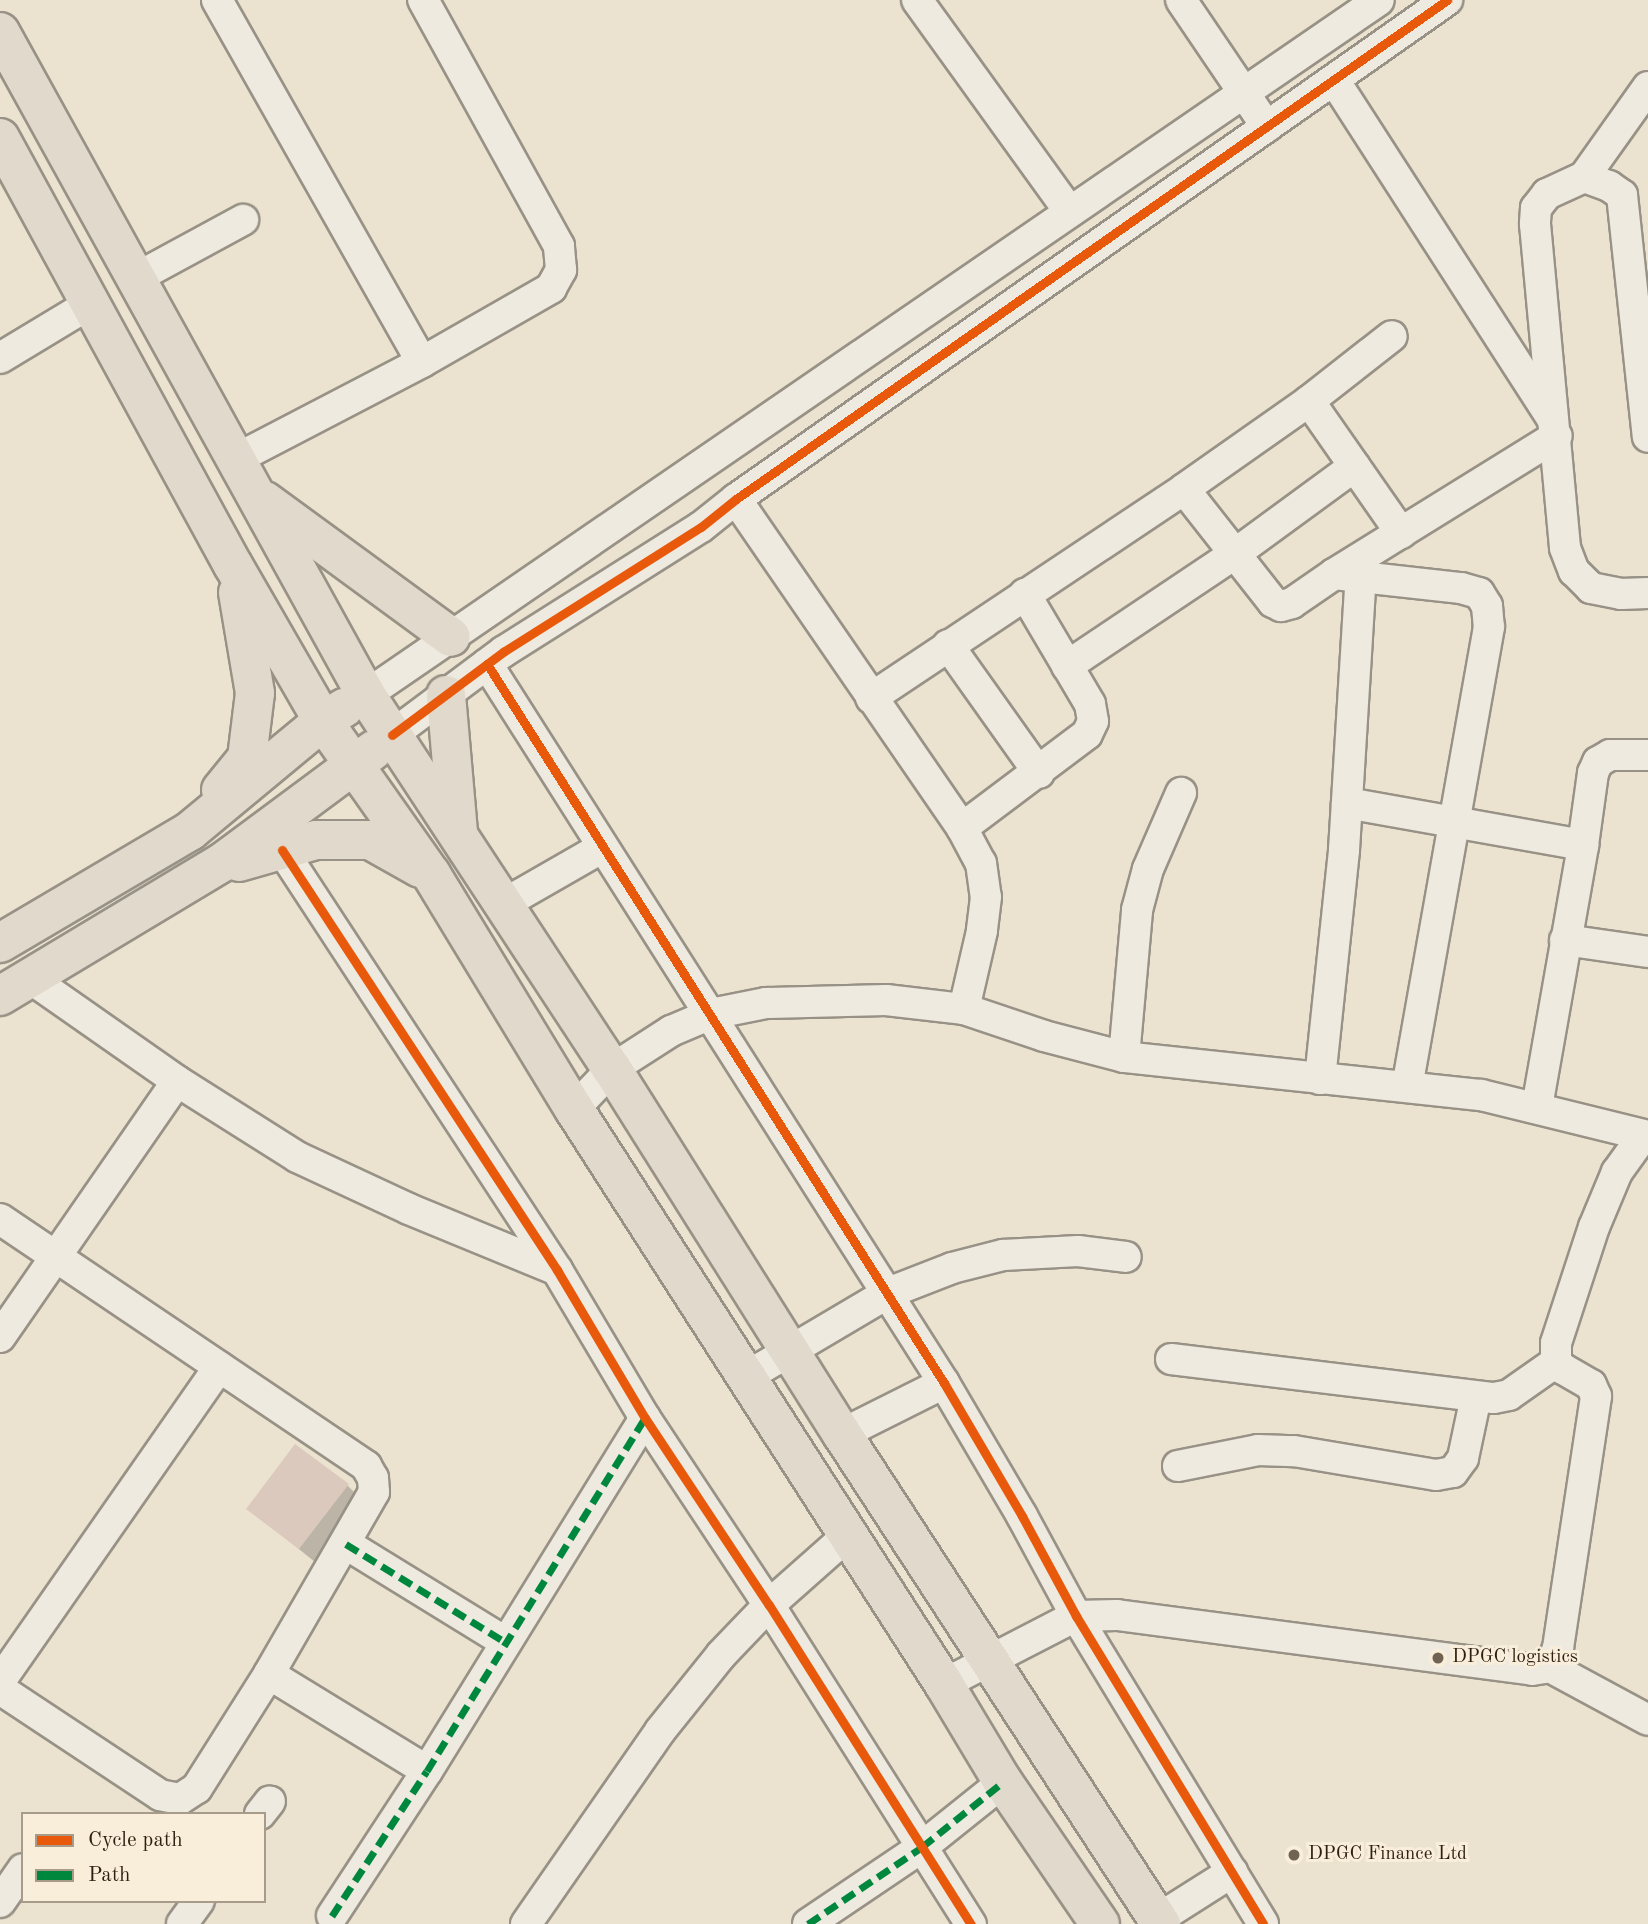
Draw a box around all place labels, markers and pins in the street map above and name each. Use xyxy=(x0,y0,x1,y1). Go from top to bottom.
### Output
place label: DPGC logistics xyxy=(1452,1647,1578,1669)
marker: DPGC logistics xyxy=(1430,1650,1446,1666)
place label: DPGC Finance Ltd xyxy=(1308,1844,1467,1866)
marker: DPGC Finance Ltd xyxy=(1286,1847,1302,1863)

